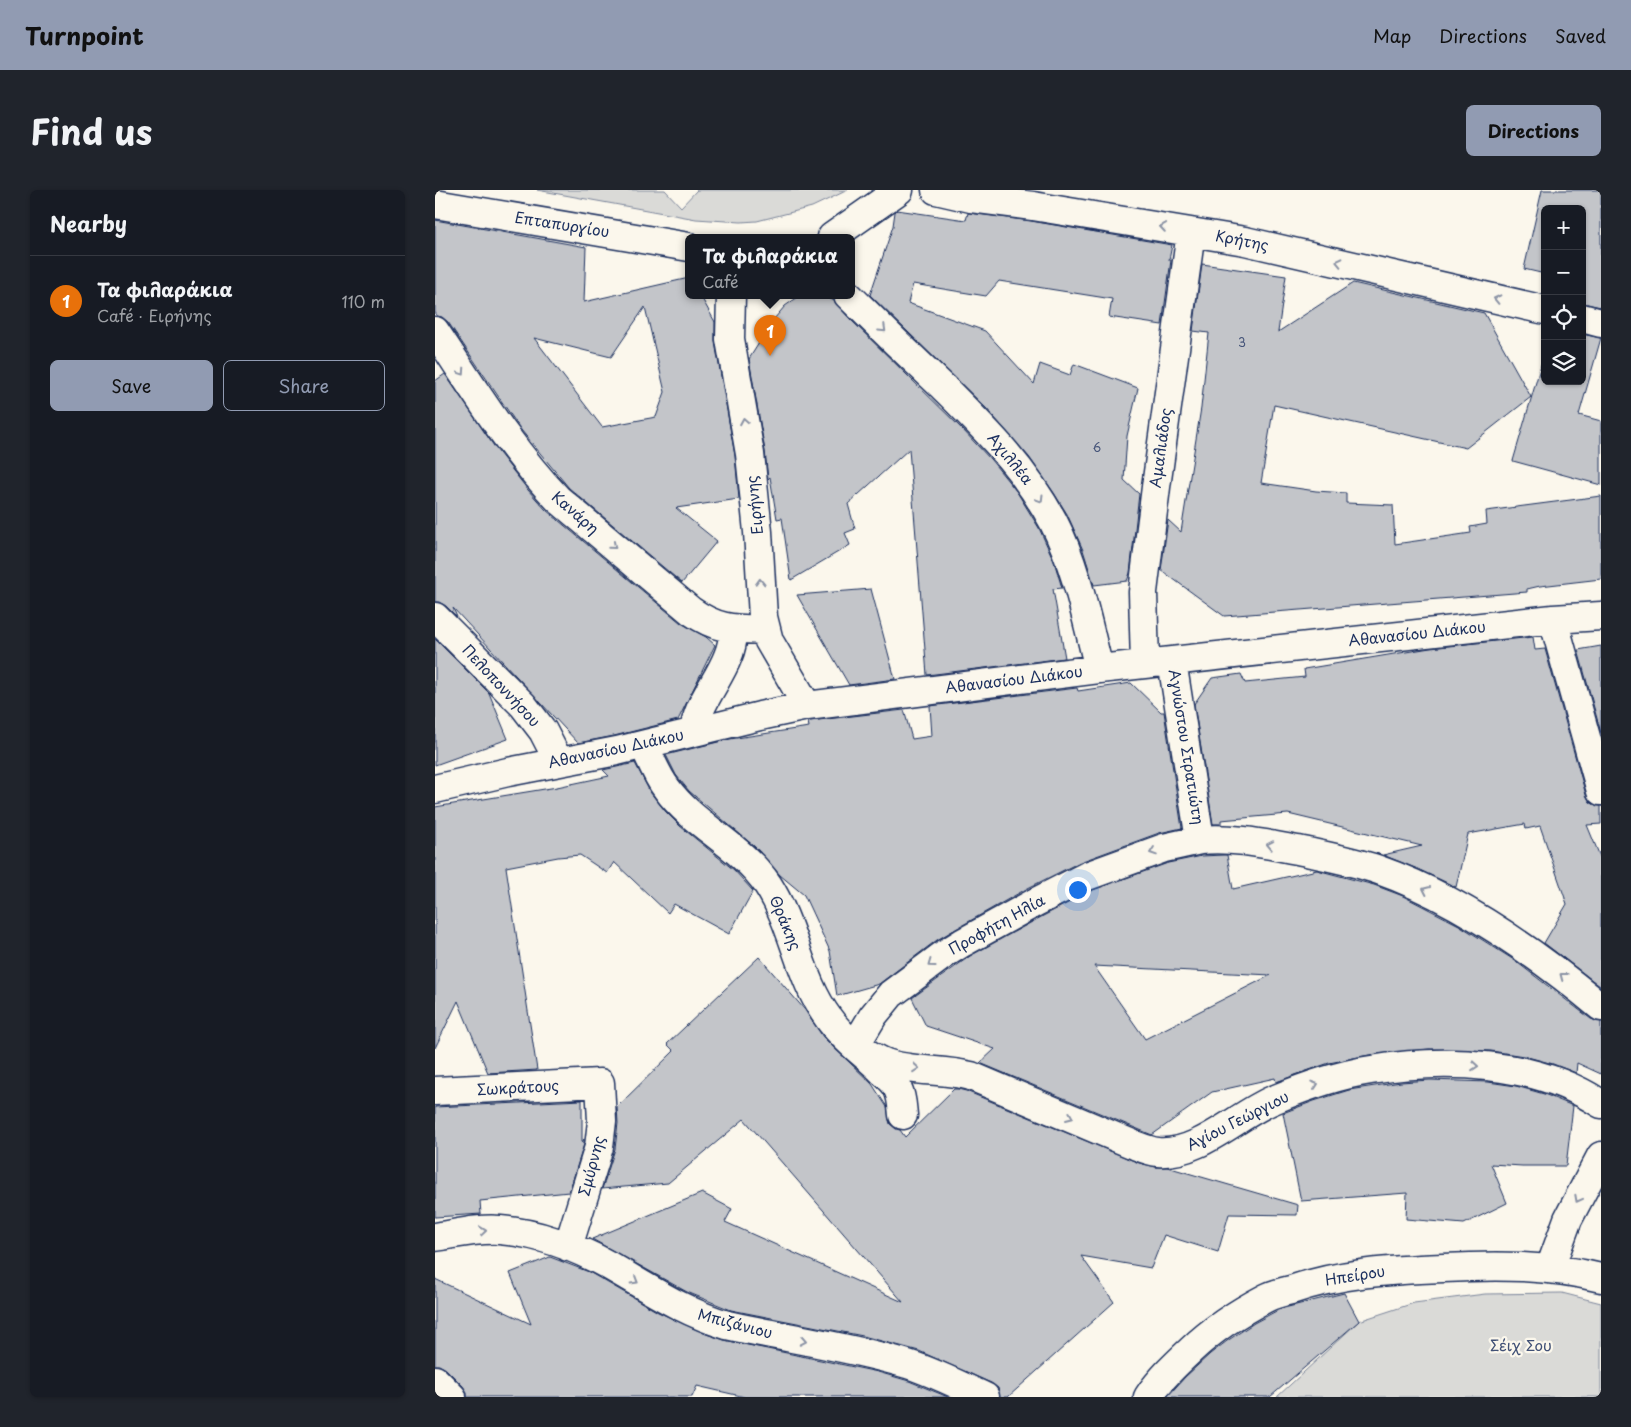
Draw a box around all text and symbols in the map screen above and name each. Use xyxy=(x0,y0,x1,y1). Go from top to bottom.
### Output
text: Turnpoint xyxy=(25,17,144,53)
text: Map xyxy=(1373,22,1411,49)
text: Directions xyxy=(1439,22,1527,49)
text: Saved xyxy=(1555,22,1606,49)
text: Find us xyxy=(30,104,152,157)
button: Directions xyxy=(1466,105,1601,156)
street label: Επταπυργίου xyxy=(513,205,611,242)
map controls xyxy=(1541,205,1586,385)
button: + xyxy=(1541,205,1586,250)
text: Nearby xyxy=(50,207,127,239)
one-way arrow xyxy=(1158,223,1167,233)
street label: Κρήτης xyxy=(1214,223,1271,256)
popup xyxy=(685,234,855,299)
text: Τα φιλαράκια xyxy=(702,241,838,269)
button: − xyxy=(1541,250,1586,295)
one-way arrow xyxy=(1334,257,1343,268)
text: Café xyxy=(702,269,739,293)
text: Τα φιλαράκια xyxy=(97,275,232,303)
text: 1 xyxy=(62,289,70,313)
text: 110 m xyxy=(342,289,385,313)
one-way arrow xyxy=(1493,294,1502,305)
button: locate xyxy=(1541,295,1586,340)
text: Café · Ειρήνης xyxy=(97,303,212,327)
pin: 1 xyxy=(754,315,786,356)
one-way arrow xyxy=(877,323,886,332)
house number: 3 xyxy=(1238,333,1246,351)
button: layers xyxy=(1541,340,1586,385)
button: Save xyxy=(50,360,213,411)
button: Share xyxy=(223,360,385,411)
one-way arrow xyxy=(456,366,465,375)
street label: Αμαλιάδος xyxy=(1143,406,1177,489)
one-way arrow xyxy=(740,416,750,425)
street label: Αχιλλέα xyxy=(983,427,1040,489)
house number: 6 xyxy=(1093,438,1101,456)
street label: Ειρήνης xyxy=(739,474,768,536)
street label: Κανάρη xyxy=(547,485,605,539)
one-way arrow xyxy=(1033,494,1043,503)
one-way arrow xyxy=(608,541,617,550)
one-way arrow xyxy=(755,578,766,586)
street label: Αθανασίου Διάκου xyxy=(1347,614,1487,651)
street label: Πελοποννήσου xyxy=(458,638,547,731)
street label: Αθανασίου Διάκου xyxy=(944,659,1084,698)
street label: Αγνώστου Στρατιώτη xyxy=(1164,667,1211,826)
street label: Αθανασίου Διάκου xyxy=(546,722,686,773)
one-way arrow xyxy=(1266,840,1275,850)
one-way arrow xyxy=(1149,846,1158,856)
your location xyxy=(1065,877,1091,903)
one-way arrow xyxy=(1422,886,1431,896)
street label: Προφήτη Ηλία xyxy=(944,888,1049,960)
street label: Θράκης xyxy=(765,891,808,954)
one-way arrow xyxy=(927,958,936,967)
one-way arrow xyxy=(1560,974,1569,982)
one-way arrow xyxy=(1471,1060,1479,1071)
one-way arrow xyxy=(913,1062,921,1073)
street label: Σωκράτους xyxy=(476,1073,560,1100)
one-way arrow xyxy=(1310,1080,1319,1090)
street label: Αγίου Γεώργιου xyxy=(1182,1084,1292,1155)
one-way arrow xyxy=(1065,1111,1074,1122)
street label: Σμύρνης xyxy=(571,1133,610,1198)
one-way arrow xyxy=(1574,1194,1584,1203)
one-way arrow xyxy=(480,1226,488,1237)
street label: Ηπείρου xyxy=(1323,1258,1386,1291)
one-way arrow xyxy=(630,1274,639,1284)
street label: Μπιζάνιου xyxy=(695,1302,775,1344)
park label: Σέιχ Σου xyxy=(1490,1333,1552,1356)
one-way arrow xyxy=(799,1335,808,1346)

